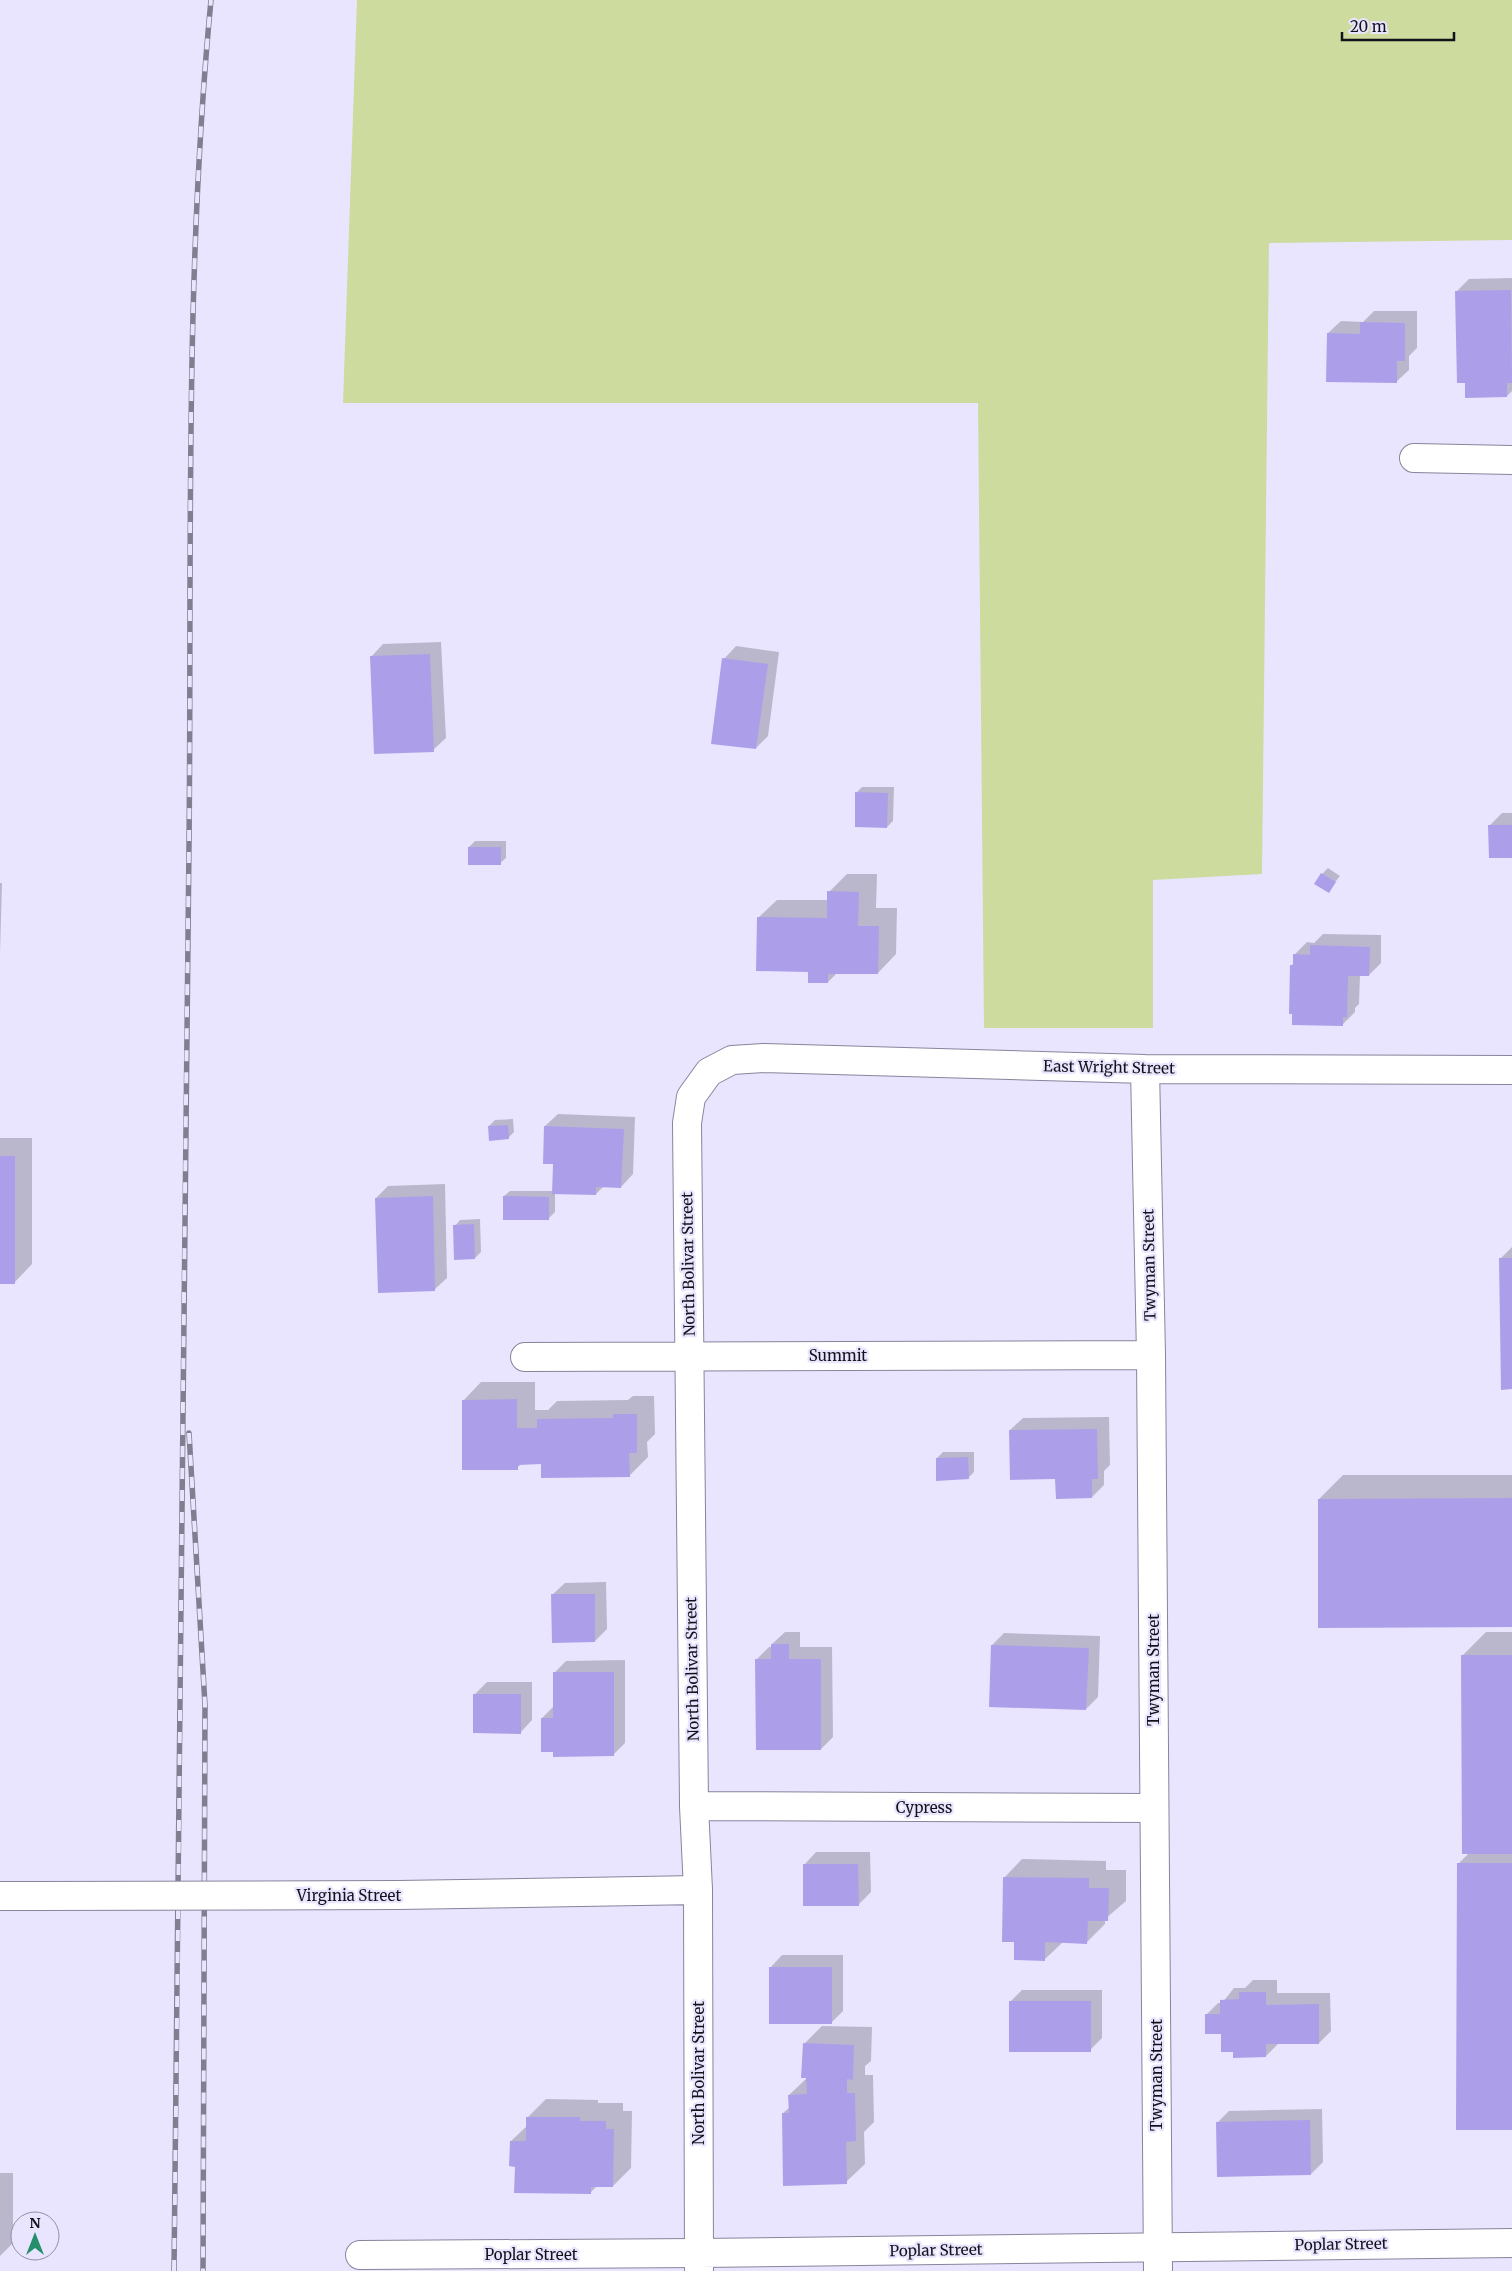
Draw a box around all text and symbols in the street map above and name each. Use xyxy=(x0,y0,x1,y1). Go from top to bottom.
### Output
scale bar xyxy=(1342,10,1454,42)
text: 20 m xyxy=(1350,17,1387,36)
street label: East Wright Street xyxy=(1043,1056,1175,1078)
street label: North Bolivar Street xyxy=(677,1192,699,1336)
street label: Twyman Street xyxy=(1139,1209,1159,1321)
street label: Summit xyxy=(809,1346,867,1365)
street label: North Bolivar Street xyxy=(681,1597,703,1741)
street label: Twyman Street xyxy=(1144,1614,1163,1726)
street label: Cypress xyxy=(896,1798,952,1817)
street label: Virginia Street xyxy=(296,1886,401,1905)
street label: North Bolivar Street xyxy=(689,2001,708,2145)
street label: Twyman Street xyxy=(1147,2019,1166,2131)
north arrow xyxy=(10,2211,60,2261)
text: N xyxy=(29,2214,41,2232)
street label: Poplar Street xyxy=(1294,2234,1388,2254)
street label: Poplar Street xyxy=(889,2240,983,2260)
street label: Poplar Street xyxy=(484,2245,578,2264)

